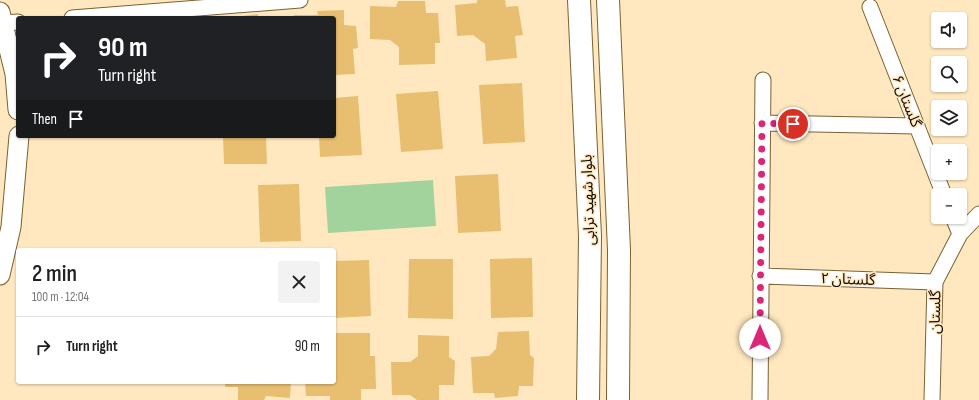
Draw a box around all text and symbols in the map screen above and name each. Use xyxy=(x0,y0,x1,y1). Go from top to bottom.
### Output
map controls xyxy=(931,12,967,224)
button: sound xyxy=(931,12,967,48)
text: 90 m xyxy=(98,31,148,64)
icon: right xyxy=(32,32,84,84)
button: search xyxy=(931,56,967,92)
text: Turn right xyxy=(98,65,156,86)
street label: گلستان ۶ xyxy=(887,72,926,131)
button: layers xyxy=(931,100,967,136)
pin xyxy=(776,107,810,141)
icon: arrive xyxy=(65,108,87,130)
text: Then xyxy=(32,110,57,129)
icon: arrive xyxy=(782,113,804,135)
button: + xyxy=(931,144,967,180)
street label: بلوار شهید ترابی xyxy=(577,154,600,246)
button: − xyxy=(931,188,967,224)
text: 2 min xyxy=(32,259,77,288)
button: close xyxy=(278,261,320,303)
street label: گلستان ۲ xyxy=(820,269,876,290)
text: 100 m · 12:04 xyxy=(32,289,89,305)
street label: گلستان xyxy=(926,289,945,334)
position arrow xyxy=(739,317,781,359)
icon: right xyxy=(32,336,54,358)
text: Turn right xyxy=(66,337,118,356)
text: 90 m xyxy=(295,337,320,356)

